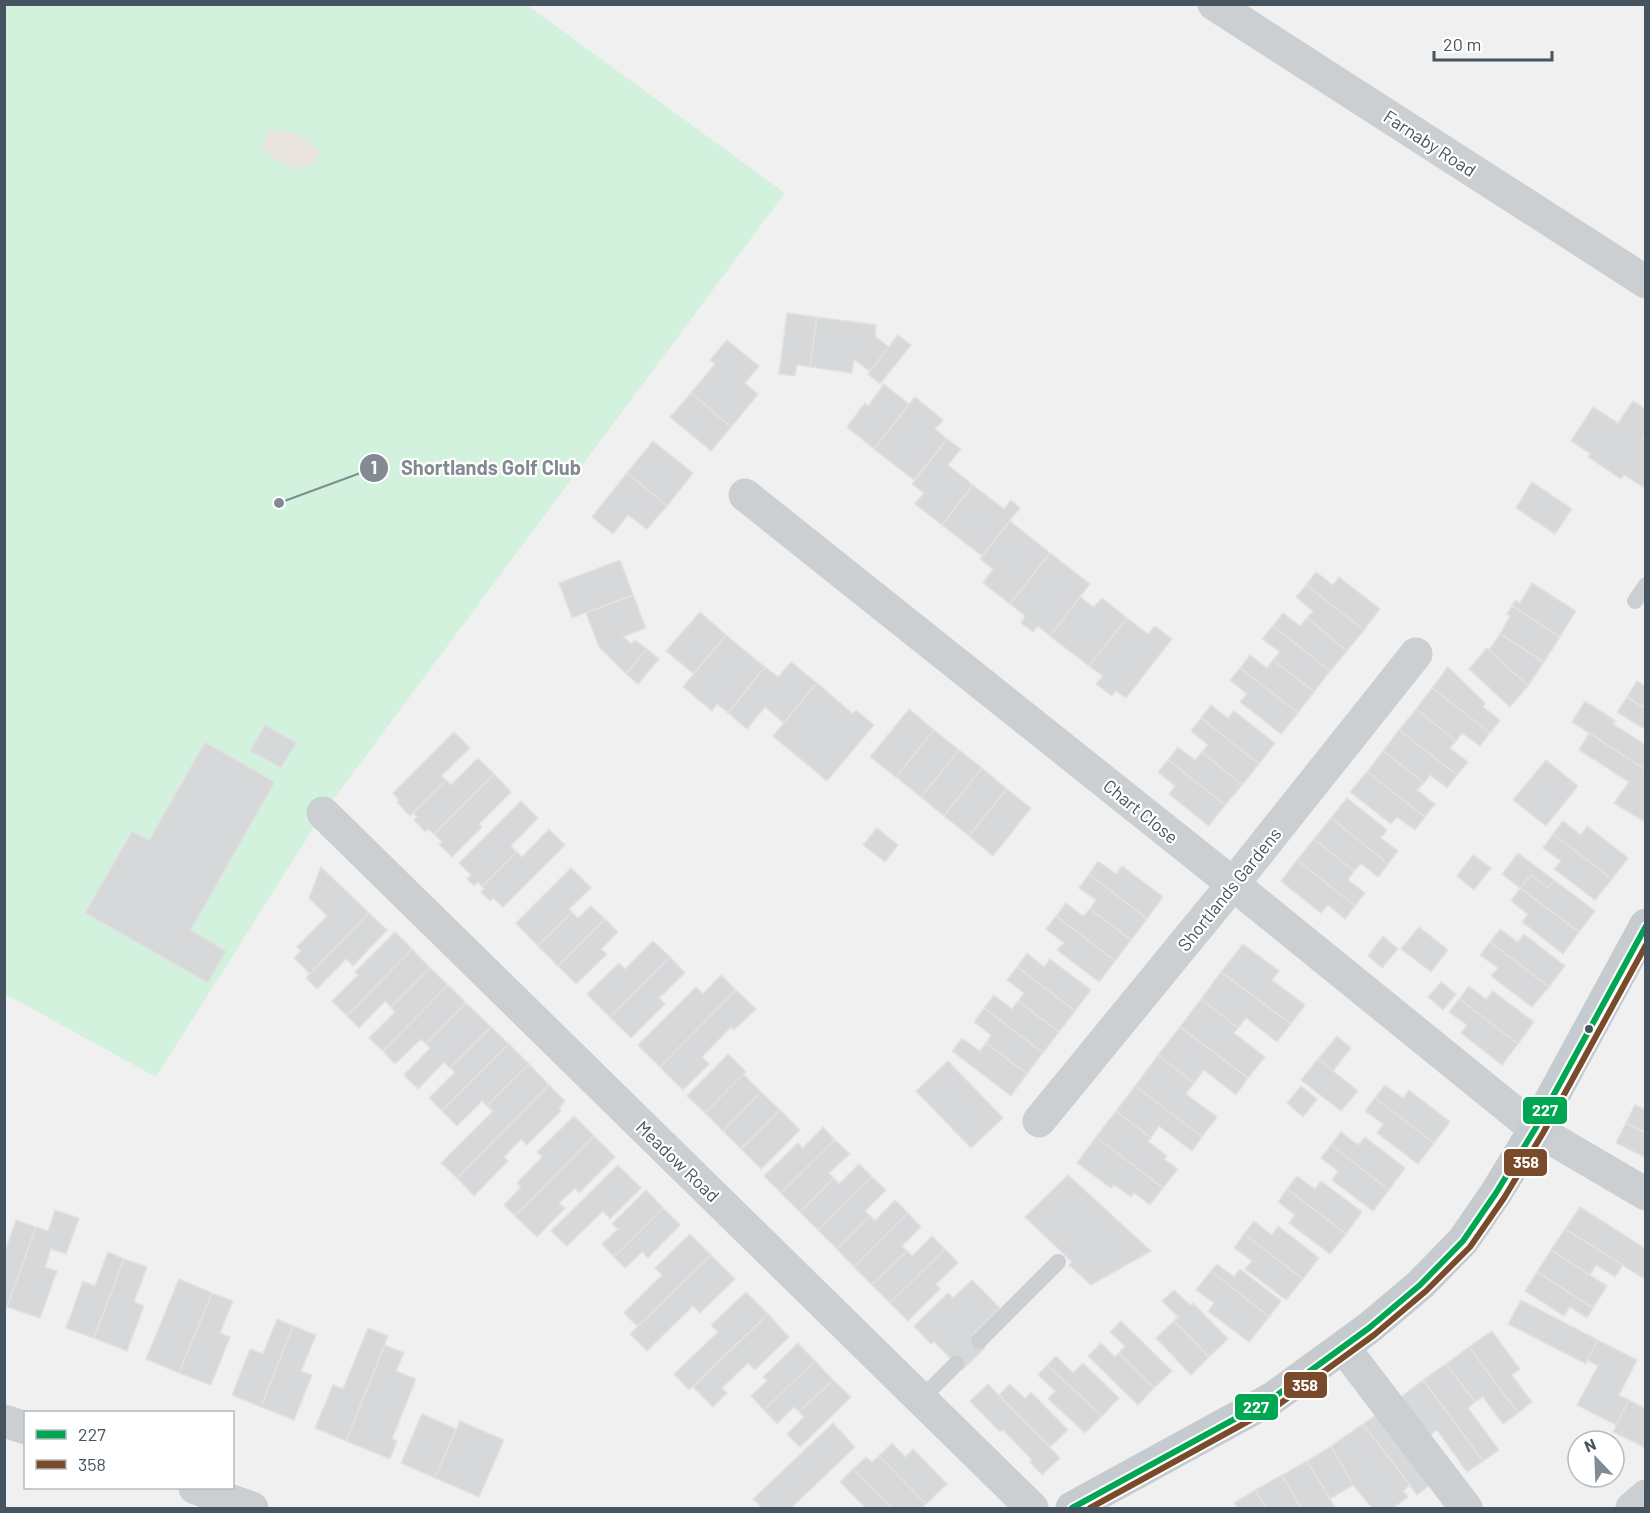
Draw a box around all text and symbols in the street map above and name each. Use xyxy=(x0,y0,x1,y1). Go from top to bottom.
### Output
scale bar xyxy=(1434,24,1552,62)
text: 20 m xyxy=(1443,33,1481,55)
street label: Farnaby Road xyxy=(1380,105,1480,181)
callout: Shortlands Golf Club xyxy=(359,449,593,487)
text: Shortlands Golf Club xyxy=(401,455,581,479)
text: 1 xyxy=(371,456,377,478)
street label: Chart Close xyxy=(1099,774,1183,848)
street label: Shortlands Gardens xyxy=(1172,823,1286,955)
unlabelled marker xyxy=(1583,1023,1595,1035)
line badge: 227 xyxy=(1522,1096,1568,1125)
text: 227 xyxy=(1532,1100,1558,1119)
street label: Meadow Road xyxy=(632,1116,724,1206)
line badge: 358 xyxy=(1503,1148,1548,1177)
text: 358 xyxy=(1513,1152,1539,1171)
line badge: 358 xyxy=(1283,1371,1328,1399)
text: 358 xyxy=(1292,1375,1318,1394)
line badge: 227 xyxy=(1234,1393,1279,1421)
text: 227 xyxy=(1243,1397,1269,1416)
legend xyxy=(24,1411,234,1489)
text: 227 xyxy=(78,1423,106,1445)
north arrow xyxy=(1566,1429,1626,1489)
text: N xyxy=(1581,1434,1599,1456)
text: 358 xyxy=(78,1453,106,1475)

